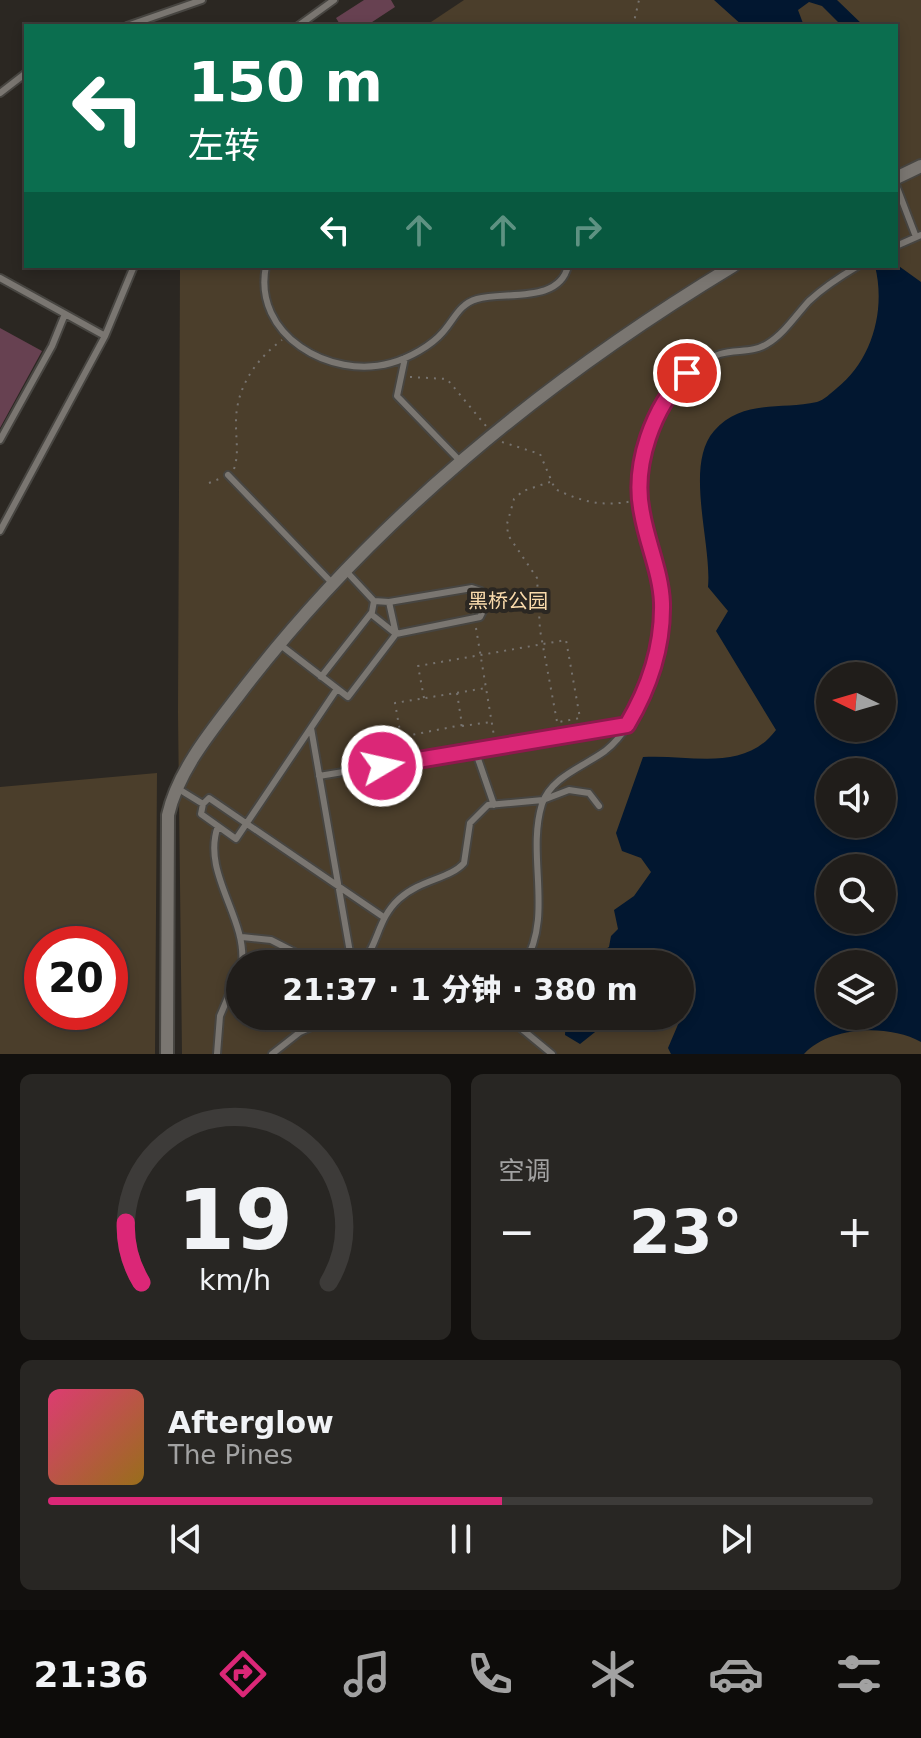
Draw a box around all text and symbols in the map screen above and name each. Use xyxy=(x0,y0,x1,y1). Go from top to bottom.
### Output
text: 150 m xyxy=(188,49,383,114)
icon: left xyxy=(56,56,160,160)
text: 左转 xyxy=(188,125,260,166)
icon: left xyxy=(313,208,357,252)
icon: ahead xyxy=(397,208,441,252)
icon: ahead xyxy=(481,208,525,252)
icon: right xyxy=(565,208,609,252)
pin xyxy=(653,339,721,407)
icon: arrive xyxy=(665,351,709,395)
park label: 黑桥公园 xyxy=(468,589,548,613)
north arrow xyxy=(816,662,896,742)
map controls xyxy=(816,662,896,1030)
position arrow xyxy=(340,724,424,808)
button: sound xyxy=(816,758,896,838)
button: search xyxy=(816,854,896,934)
speed limit sign: 20 xyxy=(24,926,128,1030)
button: layers xyxy=(816,950,896,1030)
text: 21:37 · 1 分钟 · 380 m xyxy=(282,972,638,1007)
text: 空调 xyxy=(499,1156,551,1186)
text: 19 xyxy=(177,1172,293,1269)
text: 23° xyxy=(629,1197,743,1267)
text: − xyxy=(499,1206,535,1257)
text: + xyxy=(836,1206,873,1257)
text: km/h xyxy=(199,1263,271,1297)
text: Afterglow xyxy=(168,1405,334,1440)
text: The Pines xyxy=(168,1440,293,1470)
icon: previous xyxy=(164,1517,208,1561)
icon: pause xyxy=(439,1517,483,1561)
icon: next xyxy=(714,1517,758,1561)
icon: directions xyxy=(215,1646,271,1702)
icon: music xyxy=(339,1646,395,1702)
icon: phone xyxy=(462,1646,518,1702)
icon: climate xyxy=(585,1646,641,1702)
icon: car xyxy=(708,1646,764,1702)
icon: filters xyxy=(831,1646,887,1702)
text: 21:36 xyxy=(34,1654,148,1695)

